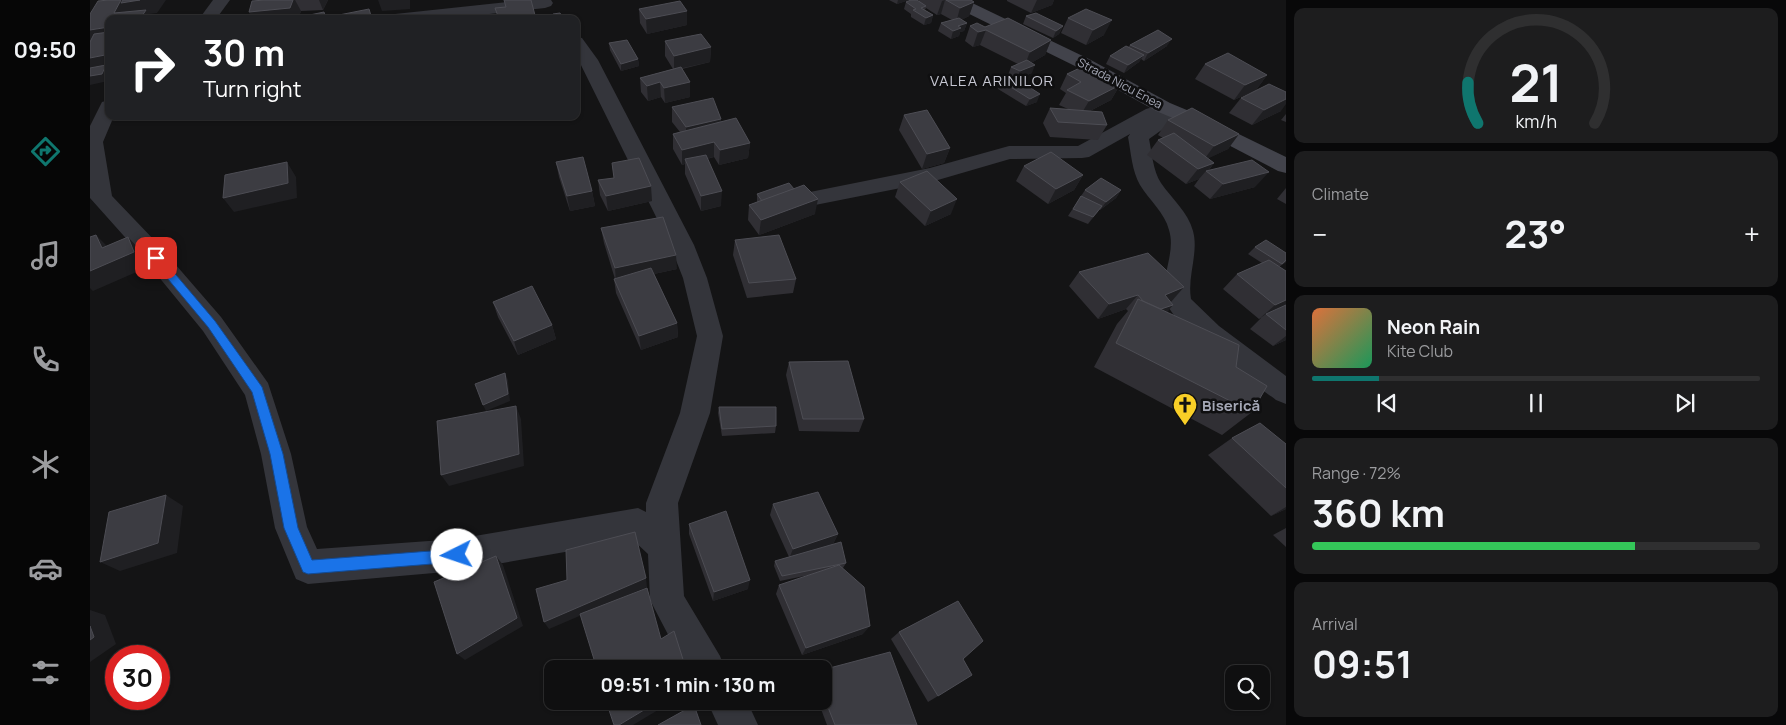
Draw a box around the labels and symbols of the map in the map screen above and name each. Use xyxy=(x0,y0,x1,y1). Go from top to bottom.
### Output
street label: Strada Nicu Enea xyxy=(1075,53,1165,113)
district label: VALEA ARINILOR xyxy=(930,70,1054,91)
pin xyxy=(135,237,177,279)
church icon: Biserică xyxy=(1172,392,1198,426)
place label: Biserică xyxy=(1202,395,1260,416)
position arrow xyxy=(430,528,482,580)
speed limit sign: 30 xyxy=(105,645,170,710)

